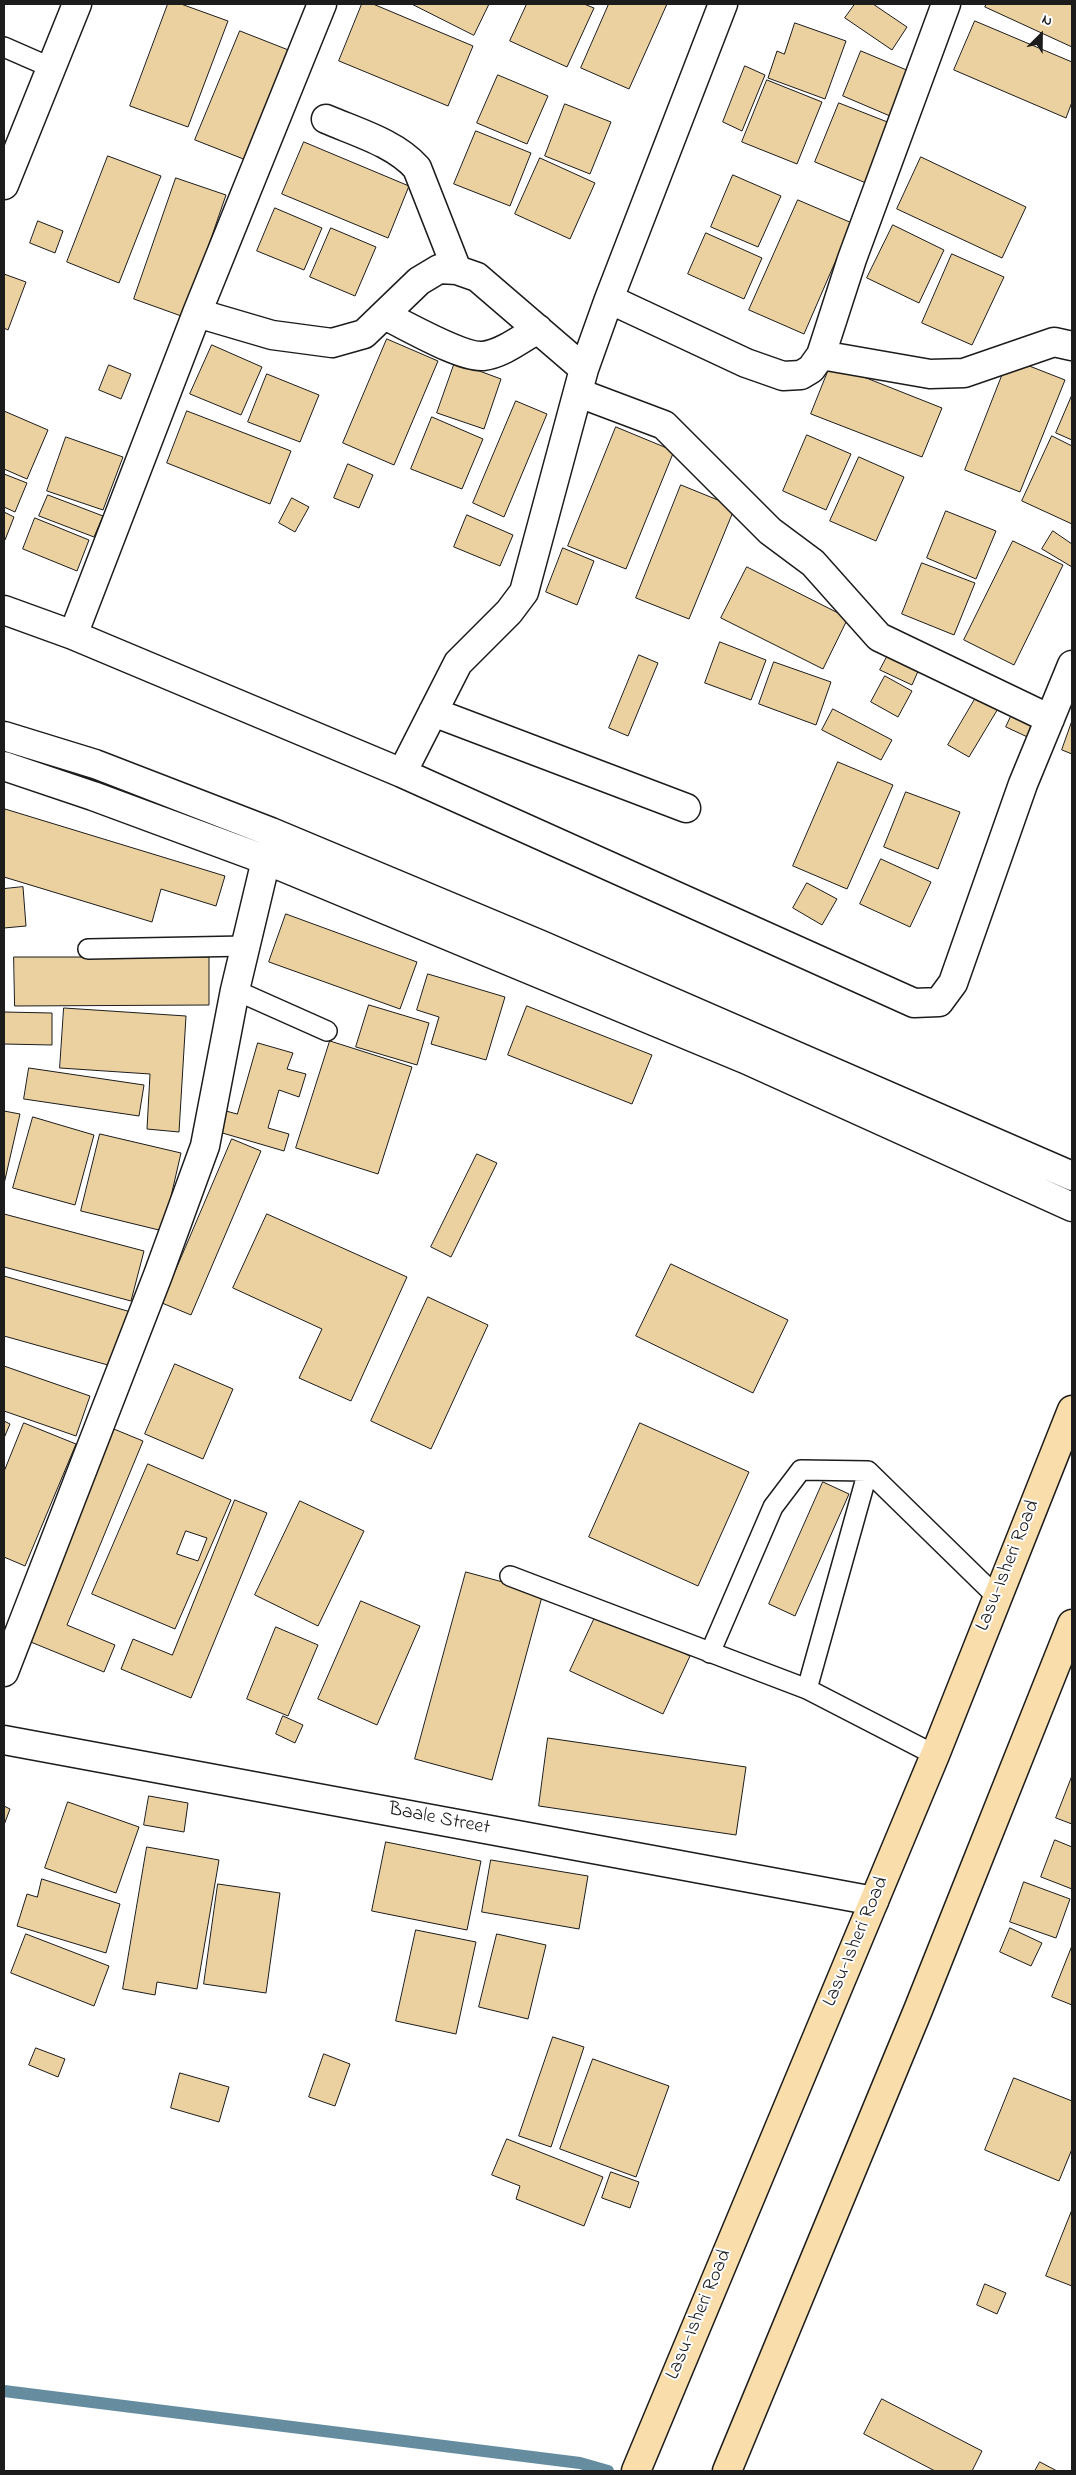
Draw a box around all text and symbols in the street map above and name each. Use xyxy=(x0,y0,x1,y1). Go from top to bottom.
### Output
text: N xyxy=(1039,9,1056,32)
north arrow xyxy=(1016,10,1066,60)
street label: Lasu-Isheri Road xyxy=(972,1497,1046,1635)
street label: Baale Street xyxy=(386,1798,492,1842)
street label: Lasu-Isheri Road xyxy=(819,1873,895,2011)
street label: Lasu-Isheri Road xyxy=(662,2246,738,2384)

